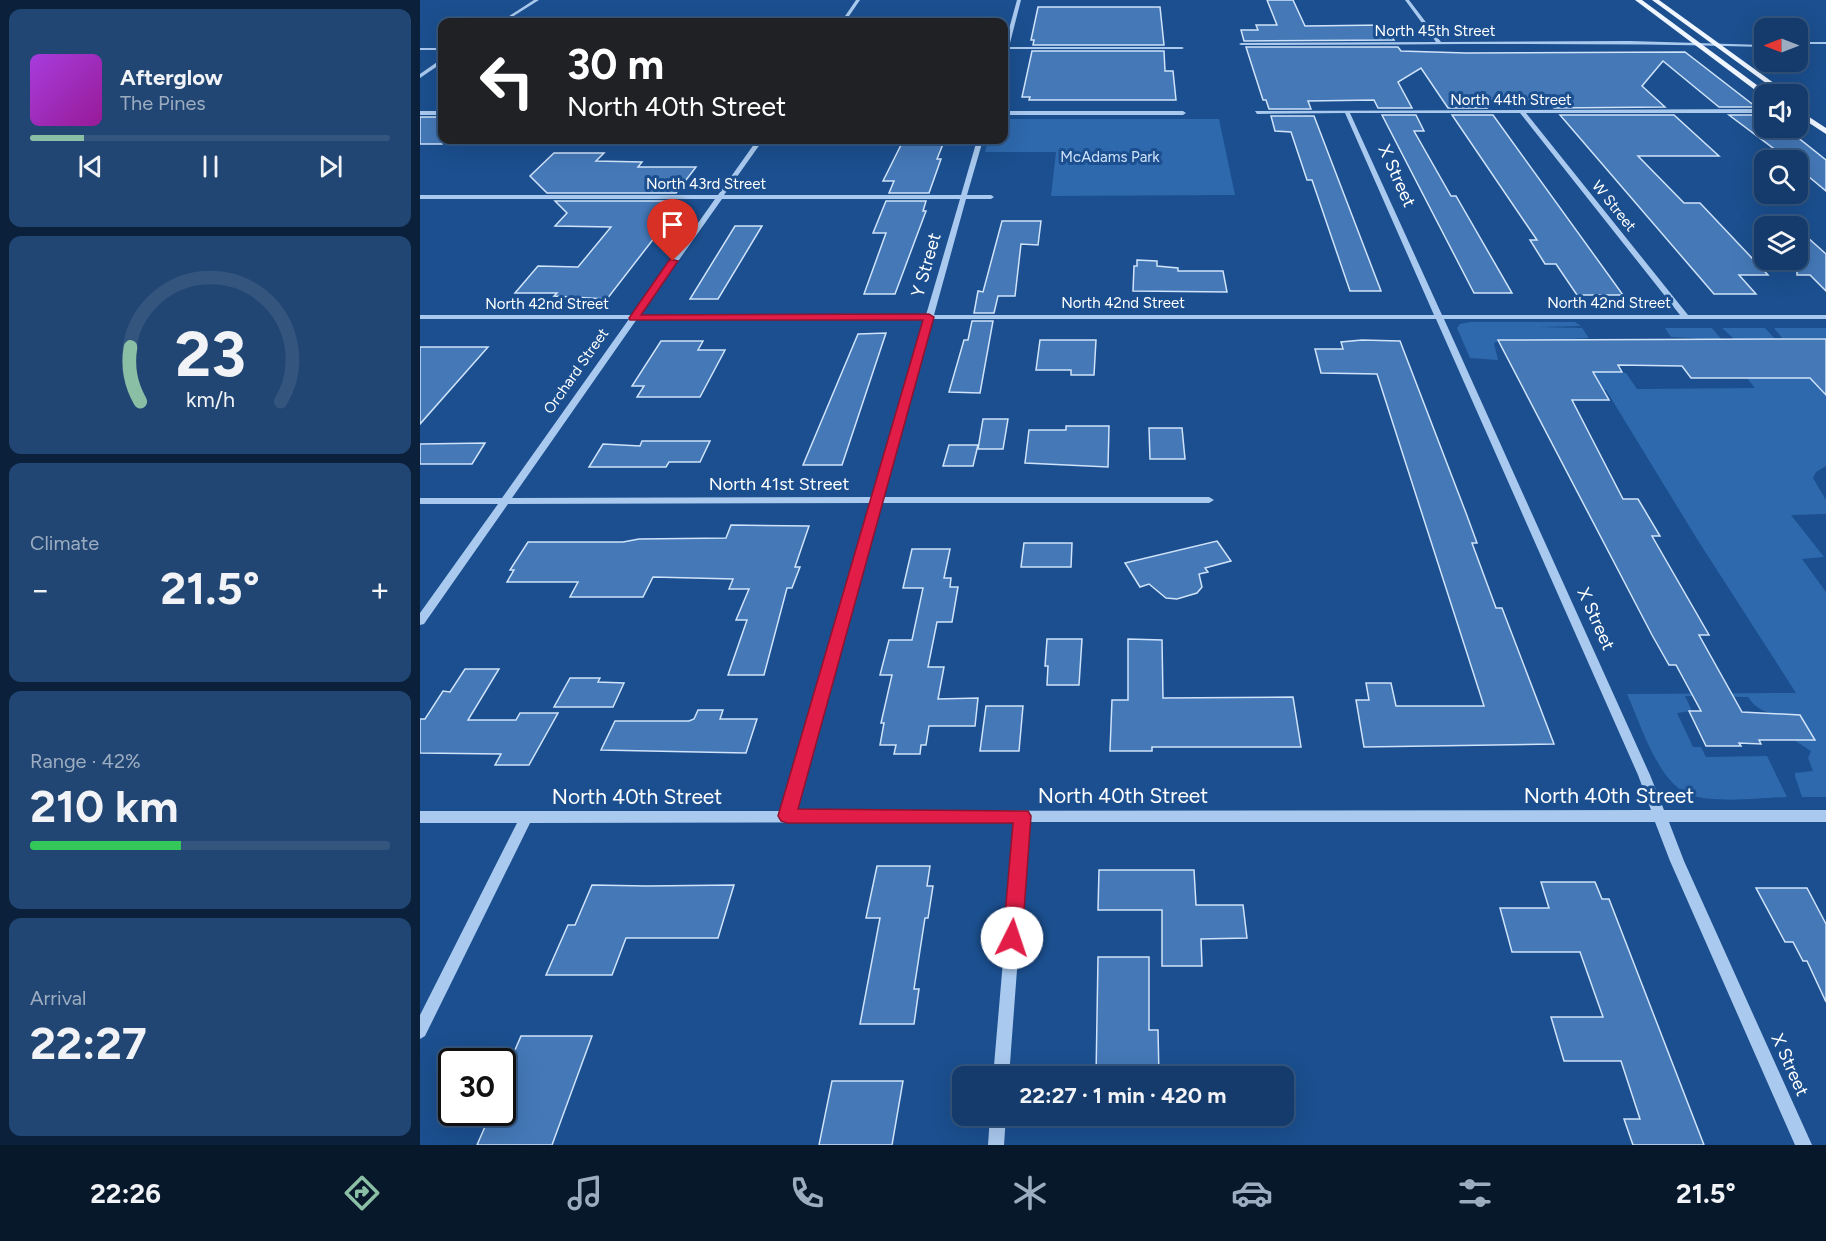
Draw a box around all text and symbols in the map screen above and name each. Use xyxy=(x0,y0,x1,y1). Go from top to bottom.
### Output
north arrow xyxy=(1754,18,1808,72)
map controls xyxy=(1754,18,1808,270)
street label: North 45th Street xyxy=(1375,22,1496,40)
text: 30 m xyxy=(567,39,664,90)
icon: left xyxy=(468,42,546,120)
text: Afterglow xyxy=(120,64,223,91)
button: sound xyxy=(1754,84,1808,138)
text: North 40th Street xyxy=(567,90,786,123)
text: The Pines xyxy=(120,91,206,115)
street label: North 44th Street xyxy=(1450,91,1572,109)
street label: X Street xyxy=(1374,141,1421,211)
park label: McAdams Park xyxy=(1060,148,1160,166)
icon: previous xyxy=(74,150,107,183)
icon: pause xyxy=(194,150,227,183)
icon: next xyxy=(314,150,347,183)
button: search xyxy=(1754,150,1808,204)
street label: North 43rd Street xyxy=(646,175,766,193)
street label: W Street xyxy=(1588,177,1640,235)
pin xyxy=(647,199,698,261)
icon: arrive xyxy=(656,208,689,241)
button: layers xyxy=(1754,216,1808,270)
street label: Y Street xyxy=(906,230,946,300)
street label: North 42nd Street xyxy=(1061,294,1185,312)
street label: North 42nd Street xyxy=(1547,294,1671,312)
street label: North 42nd Street xyxy=(485,295,609,313)
text: 23 xyxy=(175,317,245,392)
street label: Orchard Street xyxy=(540,324,612,417)
text: km/h xyxy=(186,388,234,413)
street label: North 41st Street xyxy=(709,473,849,495)
text: Climate xyxy=(30,531,99,555)
text: 21.5° xyxy=(160,561,260,615)
text: − xyxy=(30,570,51,609)
text: + xyxy=(369,570,390,609)
street label: X Street xyxy=(1573,584,1620,654)
text: Range · 42% xyxy=(30,749,141,773)
text: 210 km xyxy=(30,779,178,833)
street label: North 40th Street xyxy=(1038,783,1208,808)
street label: North 40th Street xyxy=(1524,783,1694,808)
street label: North 40th Street xyxy=(552,784,722,809)
position arrow xyxy=(980,906,1044,970)
text: Arrival xyxy=(30,986,86,1010)
text: 22:27 xyxy=(30,1016,147,1070)
street label: X Street xyxy=(1767,1030,1814,1100)
speed limit sign: 30 xyxy=(438,1048,516,1126)
text: 22:27 · 1 min · 420 m xyxy=(1020,1082,1226,1109)
icon: directions xyxy=(341,1172,383,1214)
icon: music xyxy=(564,1172,606,1214)
icon: phone xyxy=(786,1172,828,1214)
icon: climate xyxy=(1009,1172,1051,1214)
icon: car xyxy=(1231,1172,1273,1214)
icon: filters xyxy=(1454,1172,1496,1214)
text: 22:26 xyxy=(90,1177,161,1210)
text: 21.5° xyxy=(1676,1177,1736,1210)

